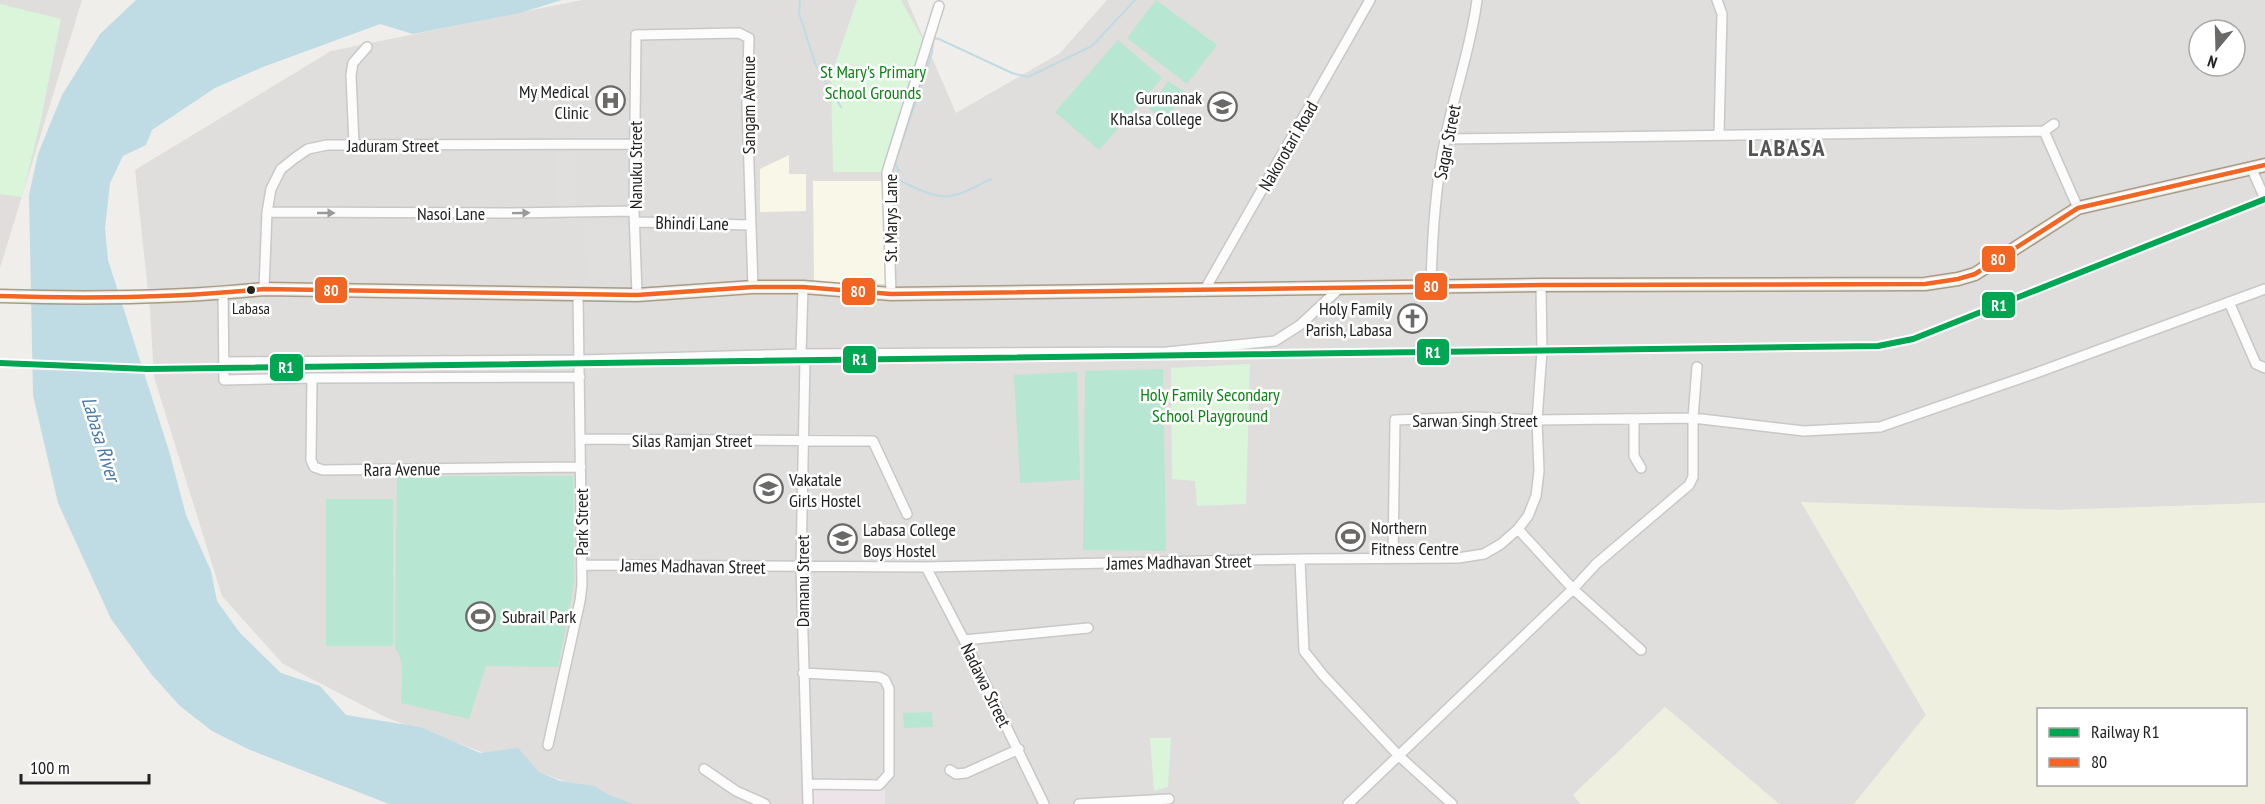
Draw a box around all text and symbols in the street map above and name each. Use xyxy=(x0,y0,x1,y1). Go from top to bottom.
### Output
north arrow xyxy=(2187,18,2247,78)
text: N xyxy=(2205,51,2219,73)
street label: Sangam Avenue xyxy=(737,56,760,154)
park label: St Mary's Primary School Grounds xyxy=(820,60,926,104)
place label: My Medical Clinic xyxy=(519,80,590,124)
hospital icon: My Medical Clinic xyxy=(594,85,626,117)
place label: Gurunanak Khalsa College xyxy=(1110,86,1202,130)
school or university icon: Gurunanak Khalsa College xyxy=(1207,91,1239,123)
street label: Nakorotari Road xyxy=(1253,97,1323,195)
street label: Sagar Street xyxy=(1428,103,1466,181)
street label: Nanuku Street xyxy=(624,121,647,209)
district label: LABASA xyxy=(1748,132,1826,163)
street label: Jaduram Street xyxy=(346,134,439,157)
street label: St. Marys Lane xyxy=(879,174,902,262)
street label: Nasoi Lane xyxy=(417,202,485,225)
one-way arrow xyxy=(316,208,335,218)
one-way arrow xyxy=(511,208,530,218)
street label: Bhindi Lane xyxy=(655,211,729,235)
line badge: 80 xyxy=(1981,245,2016,273)
text: 80 xyxy=(1990,249,2006,269)
line badge: 80 xyxy=(1414,272,1448,301)
line badge: 80 xyxy=(314,276,348,304)
text: 80 xyxy=(1423,276,1439,296)
line badge: 80 xyxy=(841,277,876,306)
text: 80 xyxy=(323,280,339,300)
text: 80 xyxy=(850,281,866,301)
marker: Labasa xyxy=(245,284,257,296)
line badge: R1 xyxy=(1981,291,2016,319)
text: R1 xyxy=(1991,295,2007,315)
place label: Holy Family Parish, Labasa xyxy=(1306,297,1392,341)
place label: Labasa xyxy=(232,298,270,318)
church icon: Holy Family Parish, Labasa xyxy=(1397,302,1429,334)
line badge: R1 xyxy=(1416,338,1450,366)
text: R1 xyxy=(1425,342,1441,362)
line badge: R1 xyxy=(842,345,877,374)
text: R1 xyxy=(852,349,868,369)
line badge: R1 xyxy=(269,353,304,382)
text: R1 xyxy=(278,357,294,377)
park label: Holy Family Secondary School Playground xyxy=(1140,383,1280,427)
water label: Labasa River xyxy=(76,394,127,487)
street label: Sarwan Singh Street xyxy=(1412,409,1538,432)
street label: Silas Ramjan Street xyxy=(632,429,752,452)
street label: Rara Avenue xyxy=(363,457,441,481)
place label: Vakatale Girls Hostel xyxy=(788,468,862,512)
school or university icon: Vakatale Girls Hostel xyxy=(752,473,784,505)
street label: Park Street xyxy=(570,488,593,556)
place label: Northern Fitness Centre xyxy=(1371,516,1459,560)
place label: Labasa College Boys Hostel xyxy=(863,518,956,562)
sports icon: Northern Fitness Centre xyxy=(1334,521,1366,553)
school or university icon: Labasa College Boys Hostel xyxy=(826,523,858,555)
street label: Damanu Street xyxy=(791,535,814,627)
street label: James Madhavan Street xyxy=(1105,549,1252,575)
street label: James Madhavan Street xyxy=(619,553,766,579)
sports icon: Subrail Park xyxy=(465,600,497,632)
place label: Subrail Park xyxy=(502,605,576,628)
street label: Nadawa Street xyxy=(956,639,1016,731)
legend xyxy=(2037,708,2247,786)
text: Railway R1 xyxy=(2091,720,2160,743)
scale bar xyxy=(21,747,148,785)
text: 80 xyxy=(2091,750,2107,773)
text: 100 m xyxy=(30,756,70,779)

